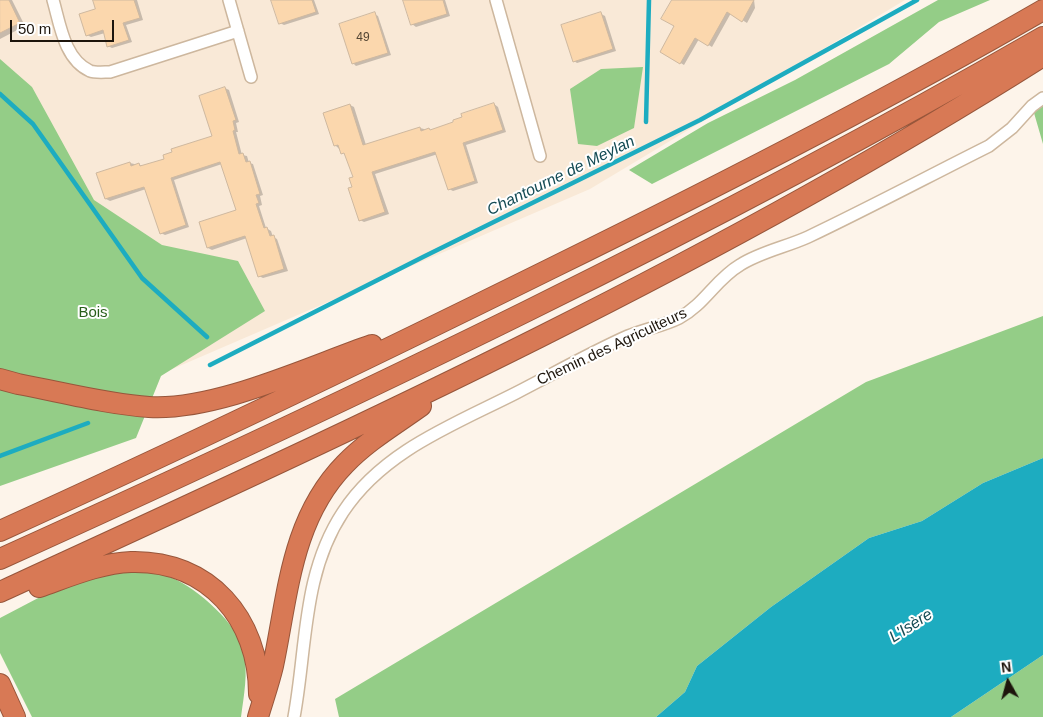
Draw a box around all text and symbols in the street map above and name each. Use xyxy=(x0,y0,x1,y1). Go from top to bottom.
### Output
scale bar xyxy=(12,10,116,42)
text: 50 m xyxy=(18,20,51,37)
house number: 49 xyxy=(356,31,370,45)
water label: Chantourne de Meylan xyxy=(484,132,638,220)
park label: Bois xyxy=(78,304,108,322)
street label: Chemin des Agriculteurs xyxy=(534,304,690,390)
water label: L'Isère xyxy=(886,605,936,647)
north arrow xyxy=(983,657,1033,707)
text: N xyxy=(1000,659,1012,676)

